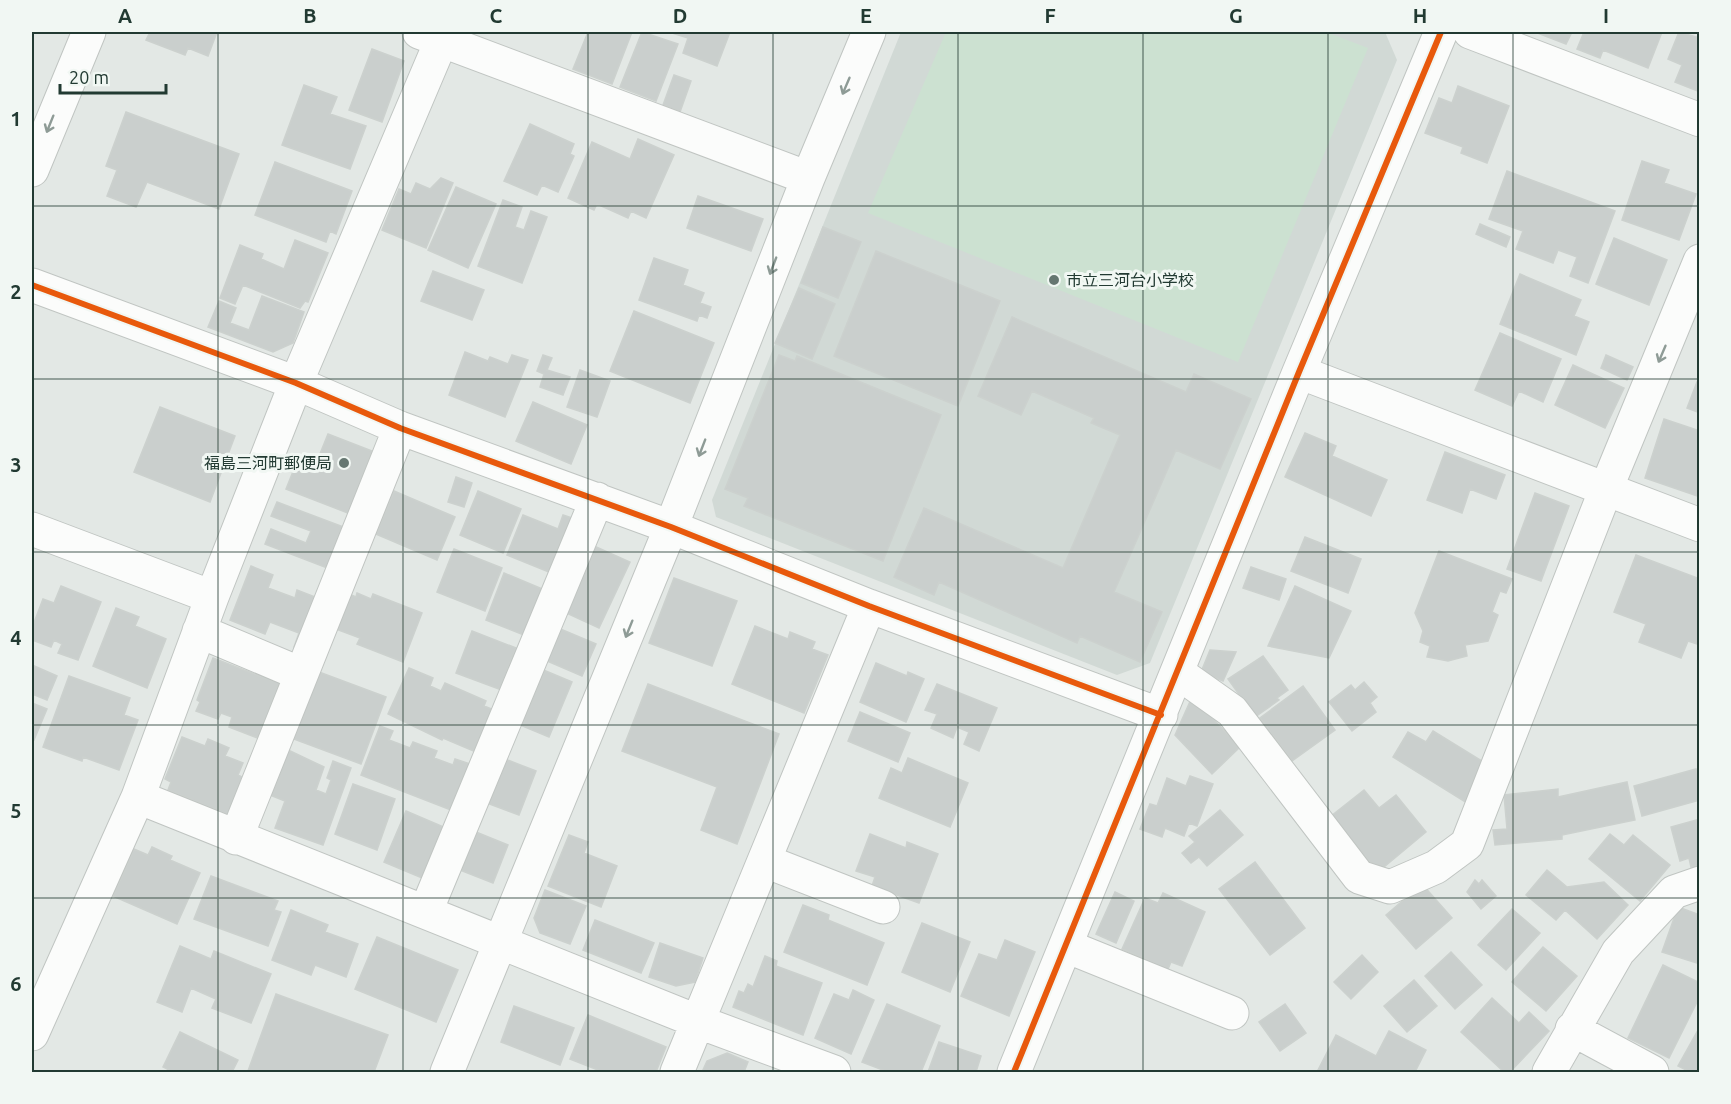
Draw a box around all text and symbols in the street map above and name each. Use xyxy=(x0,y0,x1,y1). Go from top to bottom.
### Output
text: A xyxy=(118,4,132,27)
text: B xyxy=(303,4,317,27)
text: C xyxy=(490,4,503,27)
text: D xyxy=(673,4,687,27)
text: E xyxy=(860,4,872,27)
text: F xyxy=(1044,4,1056,27)
text: G xyxy=(1229,4,1243,27)
text: H xyxy=(1413,4,1427,27)
text: I xyxy=(1603,4,1609,27)
scale bar xyxy=(60,57,166,95)
text: 20 m xyxy=(69,67,109,87)
one-way arrow xyxy=(840,76,851,94)
text: 1 xyxy=(10,107,22,130)
one-way arrow xyxy=(44,115,55,133)
one-way arrow xyxy=(767,257,778,275)
place label: 市立三河台小学校 xyxy=(1066,271,1194,289)
marker: 市立三河台小学校 xyxy=(1047,273,1061,287)
text: 2 xyxy=(10,280,22,303)
one-way arrow xyxy=(1656,345,1667,363)
one-way arrow xyxy=(696,438,707,457)
text: 3 xyxy=(10,453,22,476)
place label: 福島三河町郵便局 xyxy=(204,454,332,472)
marker: 福島三河町郵便局 xyxy=(337,456,351,470)
one-way arrow xyxy=(623,619,634,637)
text: 4 xyxy=(10,626,22,649)
text: 5 xyxy=(10,799,22,822)
text: 6 xyxy=(10,972,22,995)

